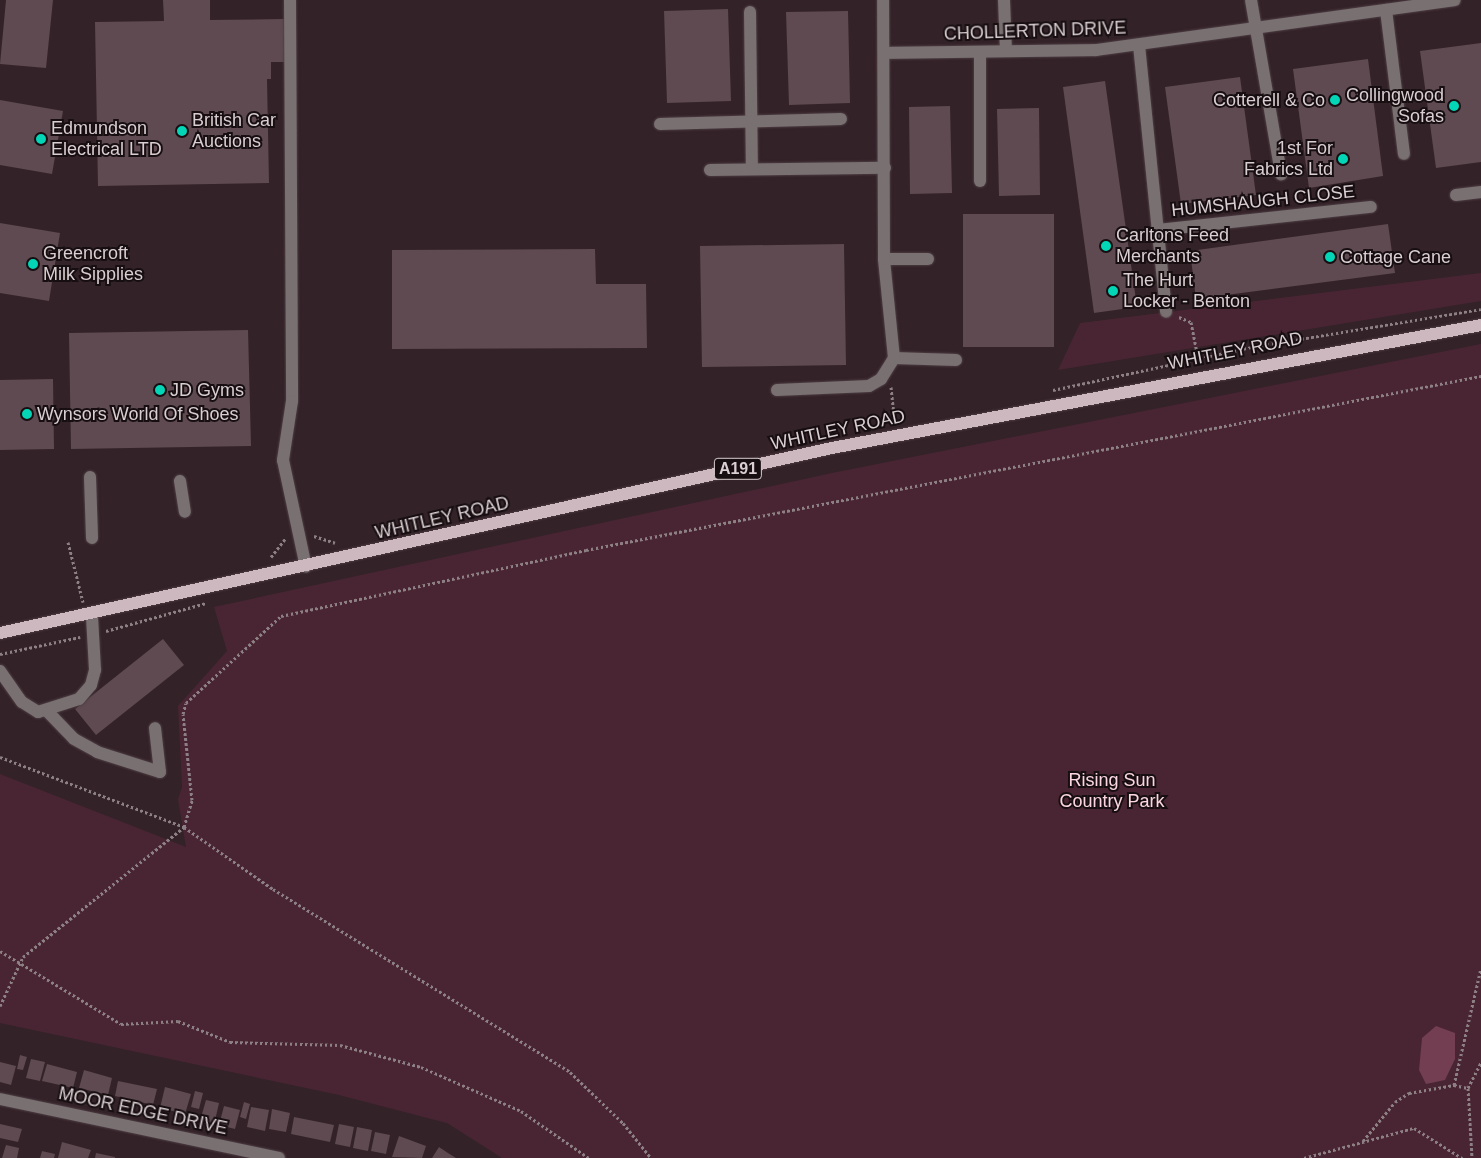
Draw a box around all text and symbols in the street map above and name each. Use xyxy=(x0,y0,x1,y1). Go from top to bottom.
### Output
street label: CHOLLERTON DRIVE xyxy=(943,17,1127,45)
place label: Collingwood Sofas xyxy=(1346,85,1444,128)
place label: Cotterell & Co xyxy=(1213,89,1325,111)
marker: Cotterell & Co xyxy=(1329,94,1341,106)
marker: Collingwood Sofas xyxy=(1448,100,1460,112)
place label: British Car Auctions xyxy=(192,110,276,152)
place label: Edmundson Electrical LTD xyxy=(51,118,162,160)
marker: British Car Auctions xyxy=(176,125,188,137)
marker: Edmundson Electrical LTD xyxy=(35,133,47,145)
place label: 1st For Fabrics Ltd xyxy=(1244,138,1333,180)
marker: 1st For Fabrics Ltd xyxy=(1337,153,1349,165)
street label: HUMSHAUGH CLOSE xyxy=(1170,181,1356,221)
place label: Carltons Feed Merchants xyxy=(1116,225,1229,268)
marker: Carltons Feed Merchants xyxy=(1100,240,1112,252)
place label: Greencroft Milk Sipplies xyxy=(43,243,143,286)
place label: Cottage Cane xyxy=(1340,246,1451,268)
marker: Cottage Cane xyxy=(1324,251,1336,263)
marker: Greencroft Milk Sipplies xyxy=(27,258,39,270)
place label: The Hurt Locker - Benton xyxy=(1123,270,1250,312)
marker: The Hurt Locker - Benton xyxy=(1107,285,1119,297)
street label: WHITLEY ROAD xyxy=(1166,327,1304,375)
place label: JD Gyms xyxy=(170,379,244,401)
marker: JD Gyms xyxy=(154,384,166,396)
place label: Wynsors World Of Shoes xyxy=(37,403,239,425)
street label: WHITLEY ROAD xyxy=(769,405,907,455)
marker: Wynsors World Of Shoes xyxy=(21,408,33,420)
road number: A191 xyxy=(713,456,763,482)
street label: WHITLEY ROAD xyxy=(373,492,511,544)
park label: Rising Sun Country Park xyxy=(1059,770,1165,812)
street label: MOOR EDGE DRIVE xyxy=(57,1083,229,1139)

